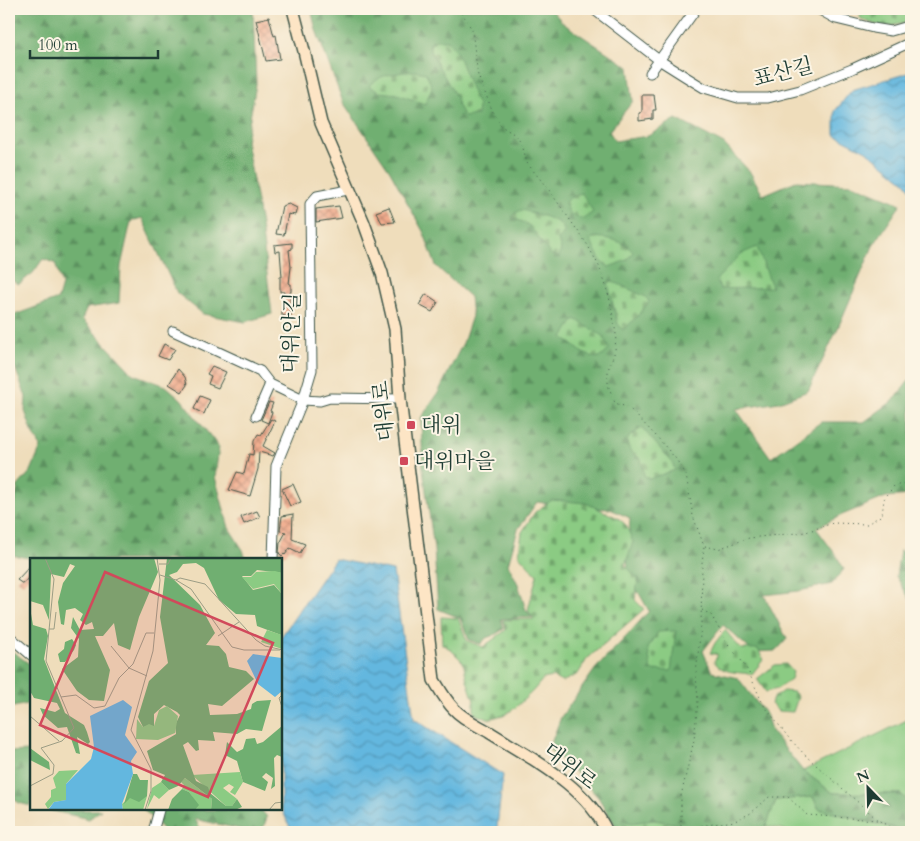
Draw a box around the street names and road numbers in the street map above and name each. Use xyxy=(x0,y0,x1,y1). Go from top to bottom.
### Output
street label: 표산길 xyxy=(750,51,816,94)
street label: 대위안길 xyxy=(276,292,307,374)
street label: 대위로 xyxy=(366,379,401,443)
street label: 대위로 xyxy=(537,736,603,797)

